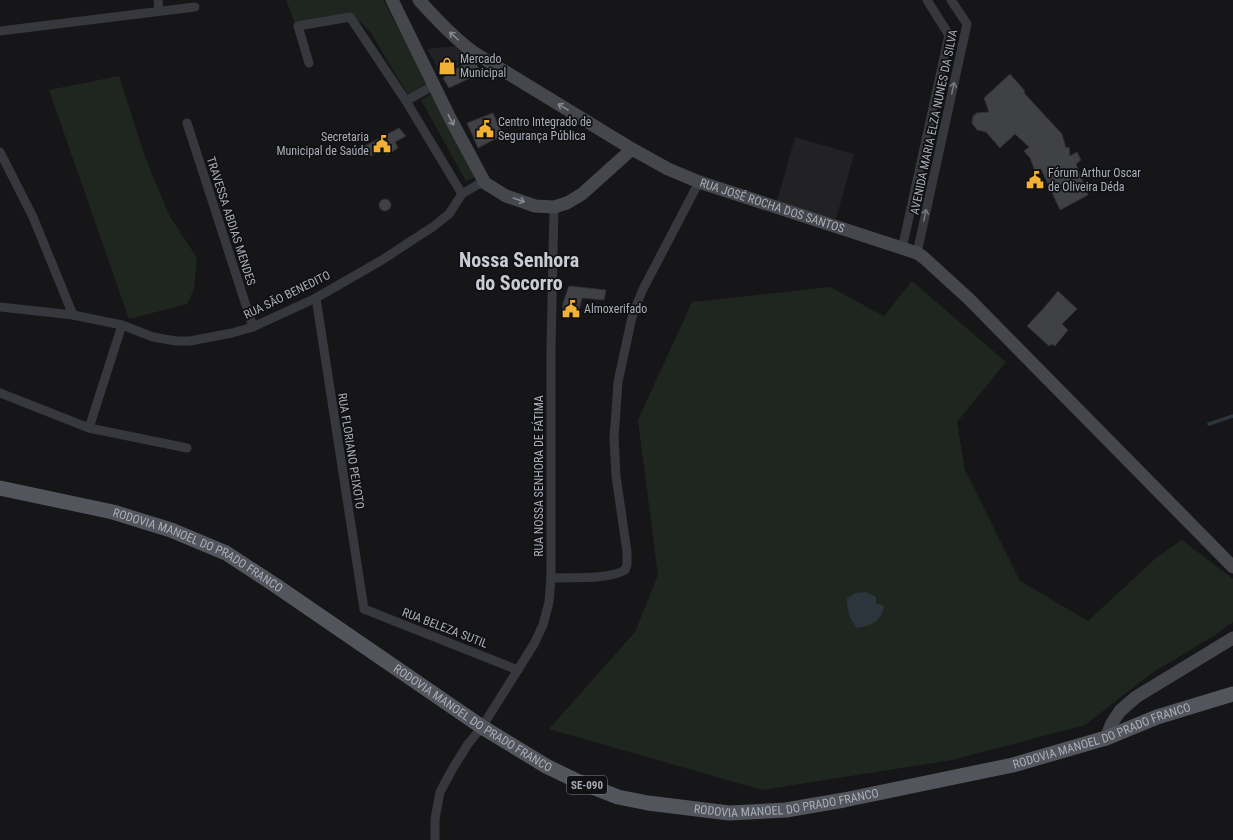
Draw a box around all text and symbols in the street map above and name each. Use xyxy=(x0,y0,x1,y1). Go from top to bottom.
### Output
street label: AVENIDA MARIA ELZA NUNES DA SILVA xyxy=(908,28,961,216)
one-way arrow xyxy=(449,32,459,41)
place label: Mercado Municipal xyxy=(460,52,506,80)
shop icon: Mercado Municipal xyxy=(437,56,457,76)
one-way arrow xyxy=(950,82,958,95)
one-way arrow xyxy=(558,103,569,111)
one-way arrow xyxy=(448,114,456,126)
place label: Centro Integrado de Segurança Pública xyxy=(498,115,592,143)
public building icon: Centro Integrado de Segurança Pública xyxy=(475,119,495,139)
place label: Secretaria Municipal de Saúde xyxy=(276,130,369,158)
public building icon: Secretaria Municipal de Saúde xyxy=(372,134,392,154)
street label: TRAVESSA ABDIAS MENDES xyxy=(204,155,258,287)
place label: Fórum Arthur Oscar de Oliveira Déda xyxy=(1048,166,1141,194)
public building icon: Fórum Arthur Oscar de Oliveira Déda xyxy=(1025,170,1045,190)
street label: RUA JOSÉ ROCHA DOS SANTOS xyxy=(698,176,846,236)
one-way arrow xyxy=(513,197,526,204)
one-way arrow xyxy=(922,209,930,222)
district label: Nossa Senhora do Socorro xyxy=(459,248,579,295)
street label: RUA SÃO BENEDITO xyxy=(241,266,333,322)
public building icon: Almoxerifado xyxy=(561,299,581,319)
place label: Almoxerifado xyxy=(584,302,647,316)
street label: RUA FLORIANO PEIXOTO xyxy=(335,392,367,510)
street label: RUA NOSSA SENHORA DE FÁTIMA xyxy=(531,395,546,557)
street label: RODOVIA MANOEL DO PRADO FRANCO xyxy=(111,505,285,595)
street label: RUA BELEZA SUTIL xyxy=(400,605,490,651)
street label: RODOVIA MANOEL DO PRADO FRANCO xyxy=(391,661,554,775)
street label: RODOVIA MANOEL DO PRADO FRANCO xyxy=(1011,700,1192,772)
road number: SE-090 xyxy=(567,776,607,794)
street label: RODOVIA MANOEL DO PRADO FRANCO xyxy=(693,786,880,820)

